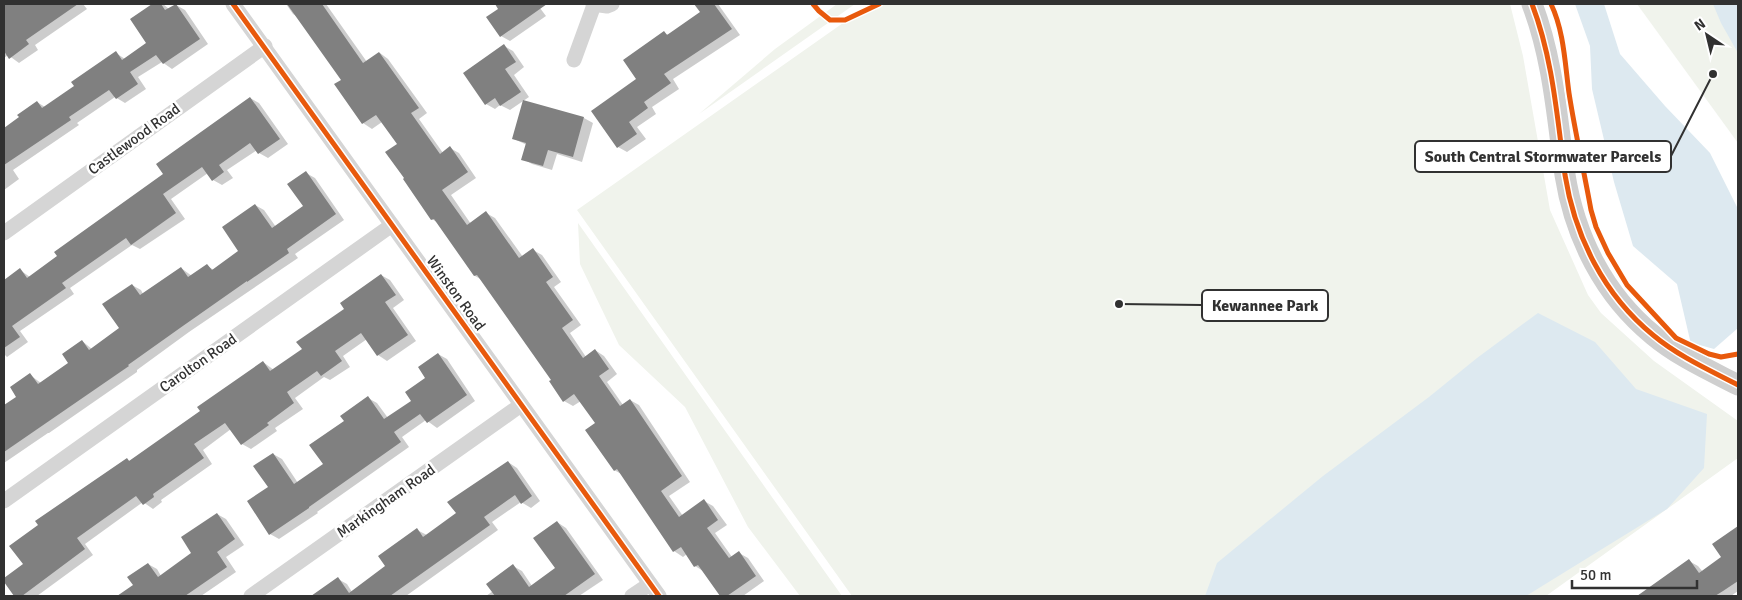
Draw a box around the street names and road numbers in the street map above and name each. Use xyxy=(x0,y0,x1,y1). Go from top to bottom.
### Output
street label: Castlewood Road xyxy=(84,99,184,178)
street label: Winston Road xyxy=(423,252,489,334)
street label: Carolton Road xyxy=(156,330,240,396)
street label: Markingham Road xyxy=(333,460,439,542)

